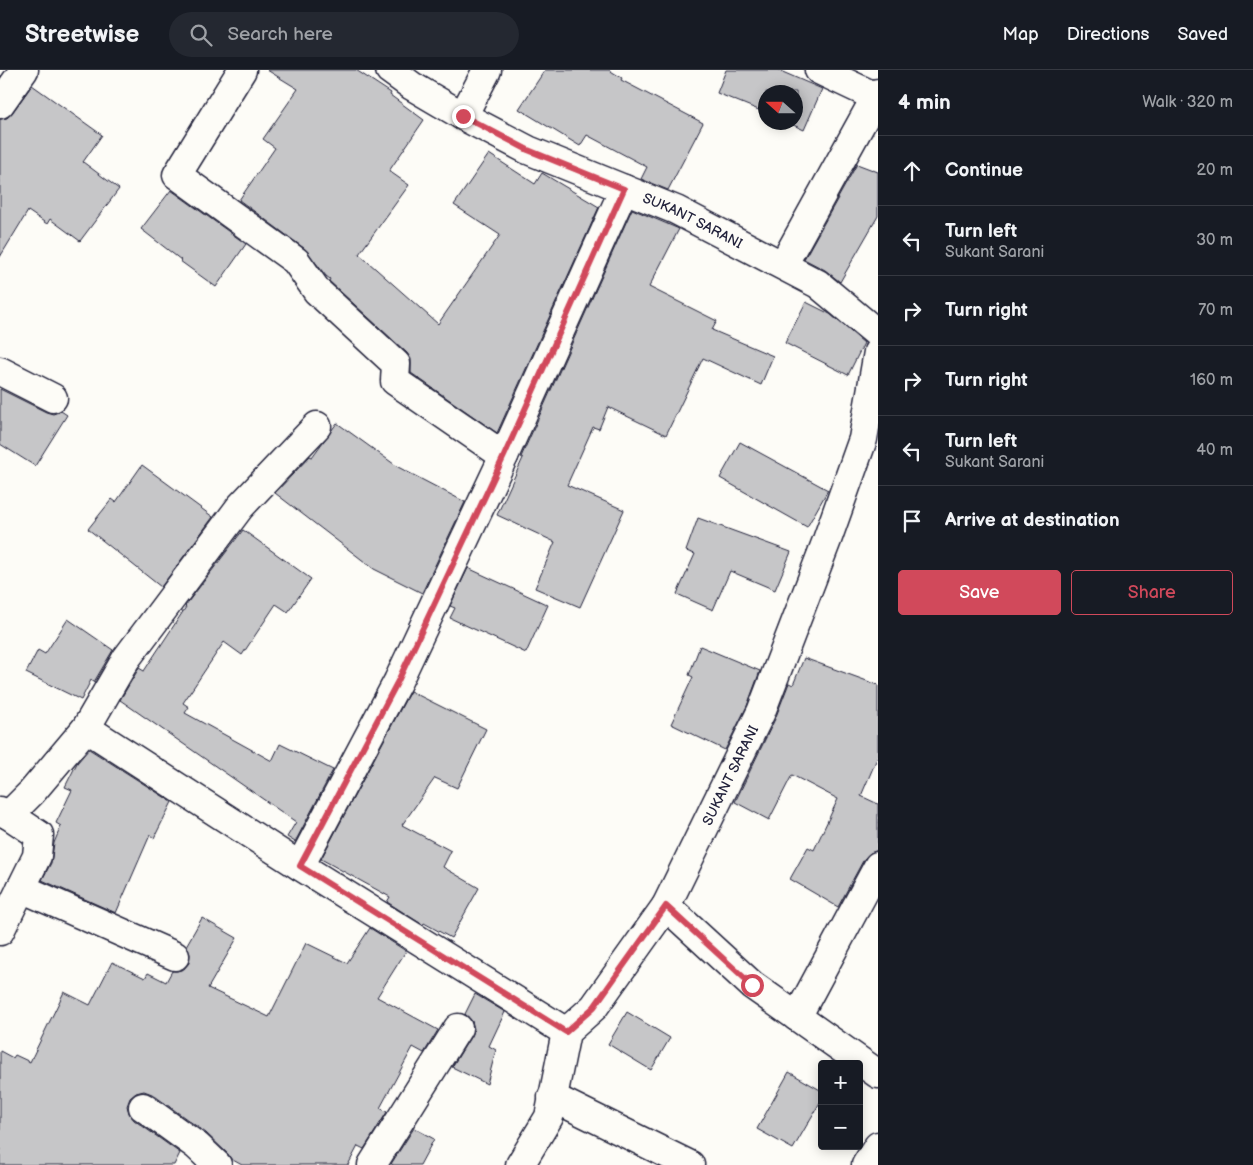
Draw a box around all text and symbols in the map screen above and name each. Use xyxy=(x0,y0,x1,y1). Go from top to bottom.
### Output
search box xyxy=(169,12,519,57)
text: Streetwise xyxy=(25,20,139,49)
icon: search xyxy=(187,21,215,49)
text: Search here xyxy=(227,23,333,46)
text: Map xyxy=(1003,24,1039,45)
text: Directions xyxy=(1067,24,1149,45)
text: Saved xyxy=(1177,24,1228,45)
north arrow xyxy=(758,85,803,130)
text: 4 min xyxy=(898,90,951,115)
text: Walk · 320 m xyxy=(1142,93,1233,112)
route end xyxy=(452,105,475,128)
icon: ahead xyxy=(898,157,926,185)
text: Continue xyxy=(945,159,1023,182)
text: 20 m xyxy=(1197,161,1233,180)
street label: SUKANT SARANI xyxy=(640,189,745,252)
text: Turn left xyxy=(945,220,1017,243)
icon: left xyxy=(898,227,926,255)
text: 30 m xyxy=(1196,231,1233,250)
text: Sukant Sarani xyxy=(945,243,1044,262)
icon: right xyxy=(898,297,926,325)
text: Turn right xyxy=(945,299,1028,322)
text: 70 m xyxy=(1198,301,1233,320)
icon: right xyxy=(898,367,926,395)
text: Turn right xyxy=(945,369,1028,392)
text: 160 m xyxy=(1190,371,1233,390)
text: Turn left xyxy=(945,430,1017,453)
icon: left xyxy=(898,437,926,465)
text: 40 m xyxy=(1196,441,1233,460)
text: Sukant Sarani xyxy=(945,453,1044,472)
icon: arrive xyxy=(898,507,926,535)
text: Arrive at destination xyxy=(945,509,1120,532)
button: Save xyxy=(898,570,1061,615)
button: Share xyxy=(1071,570,1233,615)
street label: SUKANT SARANI xyxy=(699,723,762,828)
route start xyxy=(741,974,764,997)
map controls xyxy=(818,1060,863,1150)
button: + xyxy=(818,1060,863,1105)
button: − xyxy=(818,1105,863,1150)

